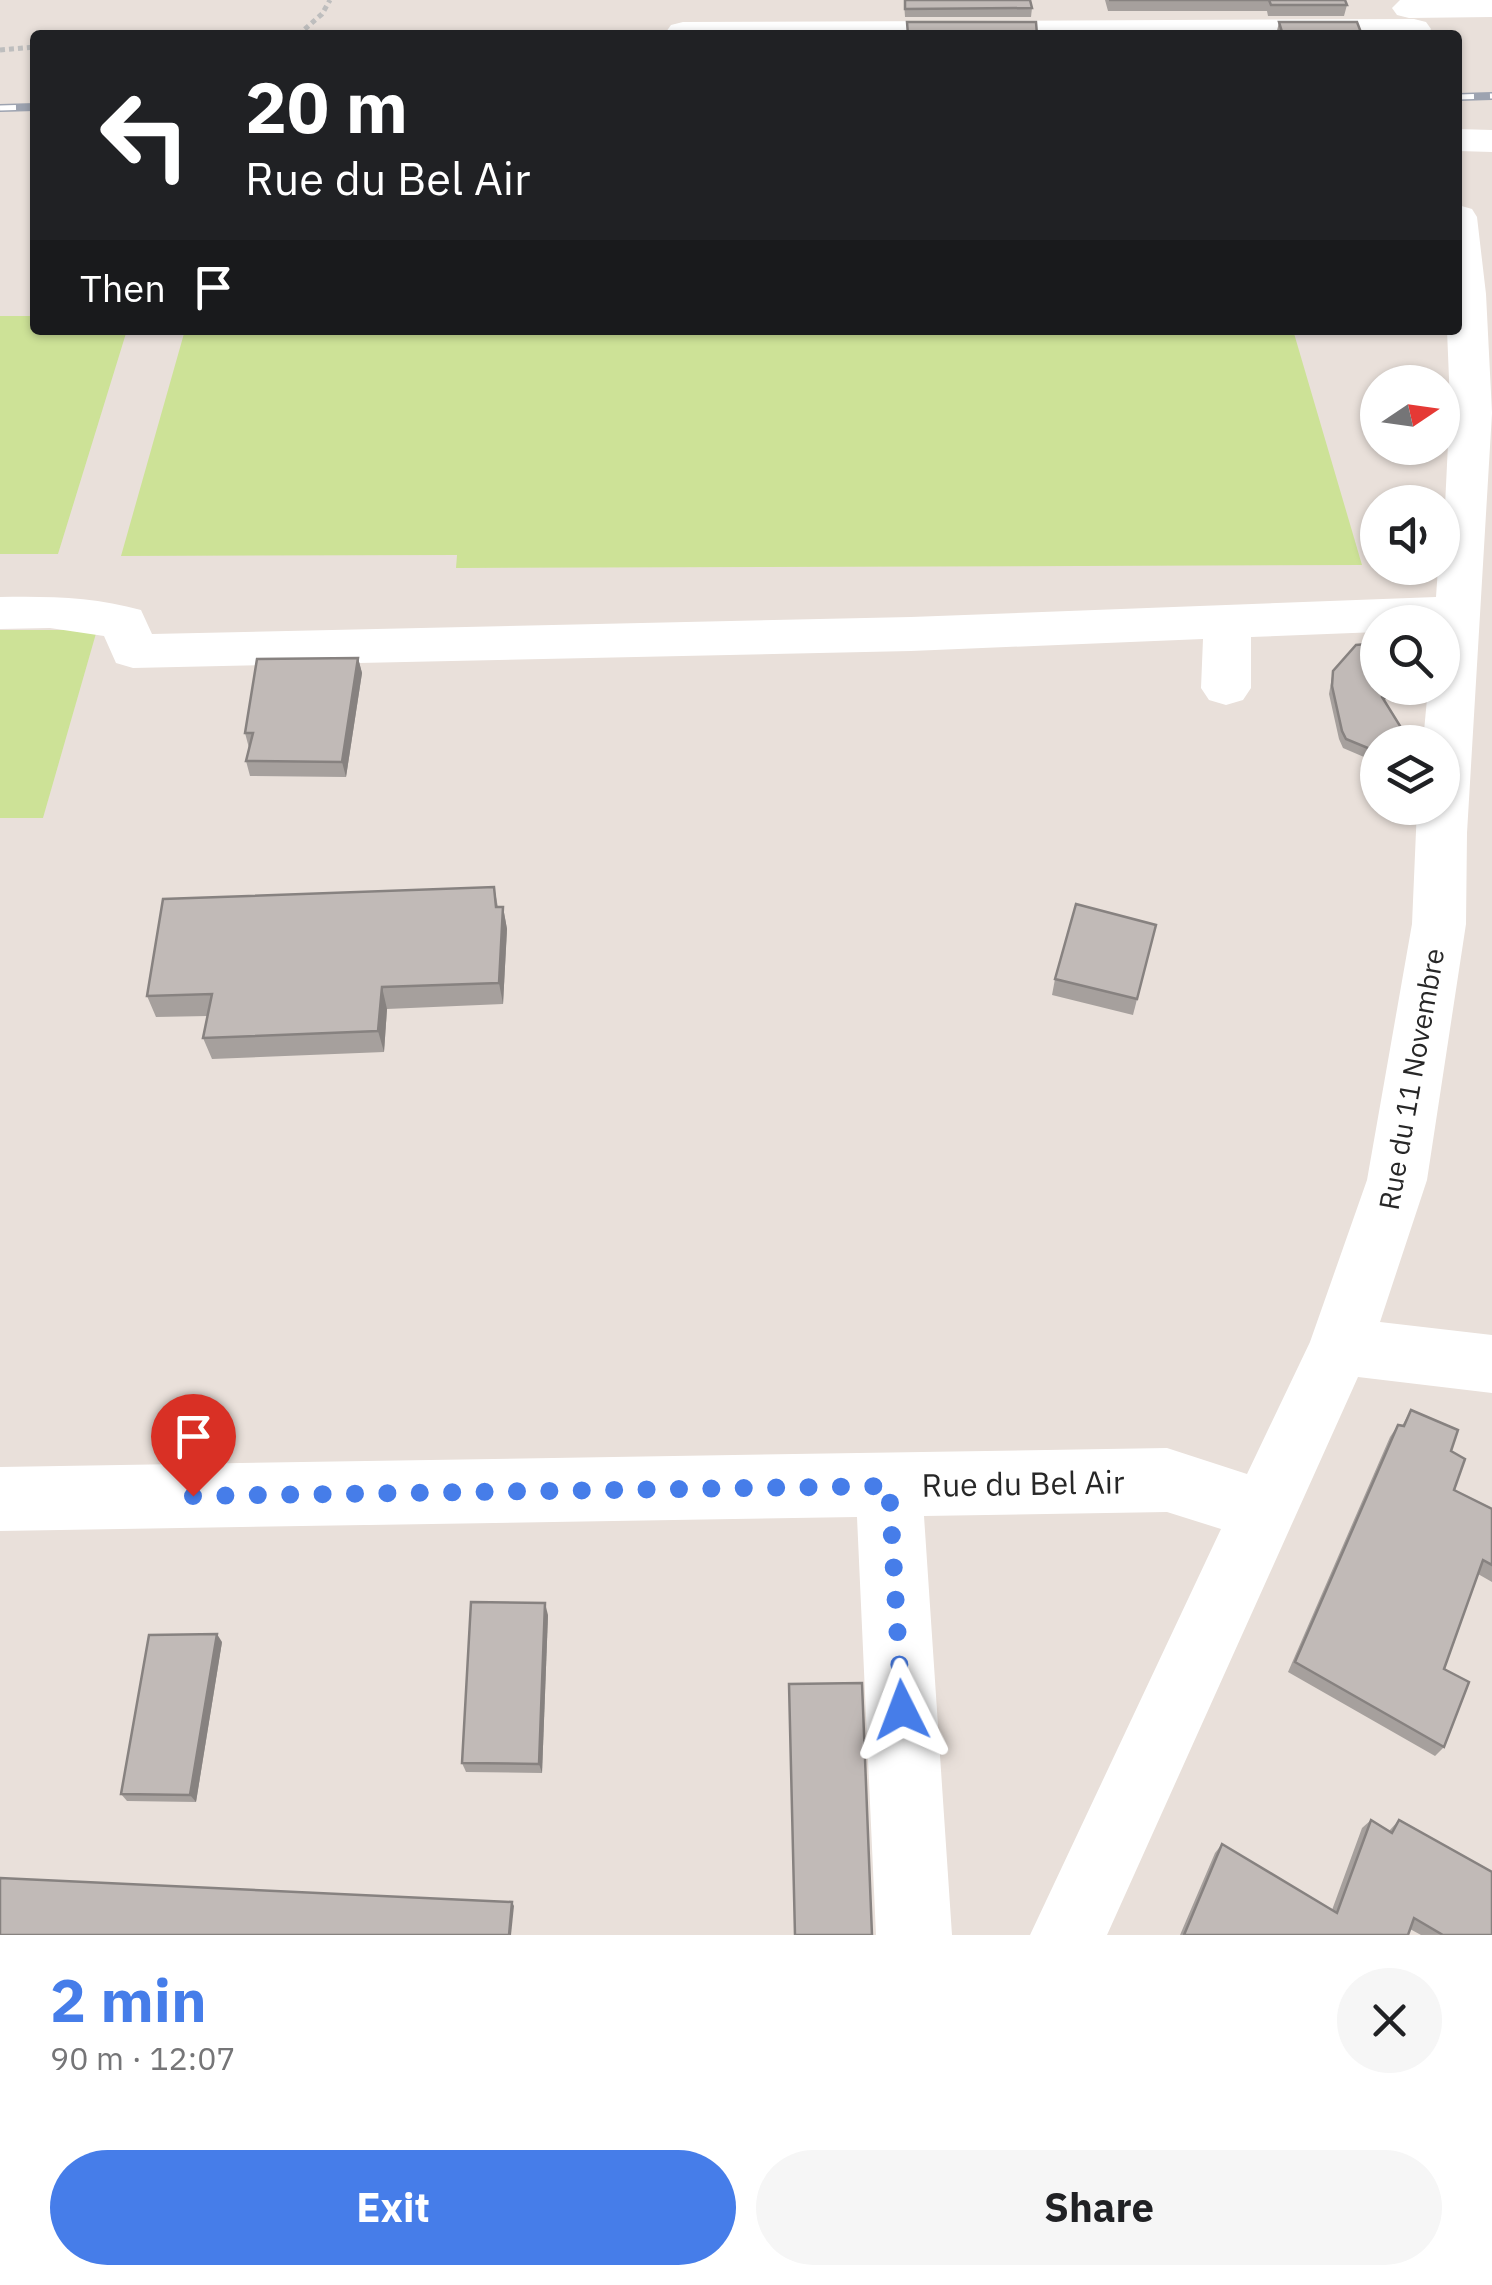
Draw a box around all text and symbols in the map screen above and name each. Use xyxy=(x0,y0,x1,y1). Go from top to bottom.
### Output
text: 20 m xyxy=(245,61,408,152)
icon: left xyxy=(80,70,210,200)
text: Rue du Bel Air xyxy=(245,149,531,207)
icon: arrive xyxy=(186,260,241,315)
text: Then xyxy=(80,263,166,312)
north arrow xyxy=(1360,365,1460,465)
map controls xyxy=(1360,365,1460,825)
button: sound xyxy=(1360,485,1460,585)
button: search xyxy=(1360,605,1460,705)
button: layers xyxy=(1360,725,1460,825)
street label: Rue du 11 Novembre xyxy=(1370,945,1452,1213)
pin xyxy=(151,1394,236,1497)
icon: arrive xyxy=(166,1409,221,1464)
street label: Rue du Bel Air xyxy=(921,1460,1125,1506)
position arrow xyxy=(850,1658,954,1762)
text: 2 min xyxy=(50,1960,207,2039)
button: close xyxy=(1337,1968,1442,2073)
text: 90 m · 12:07 xyxy=(50,2037,236,2079)
button: Exit xyxy=(50,2150,736,2265)
button: Share xyxy=(756,2150,1442,2265)

